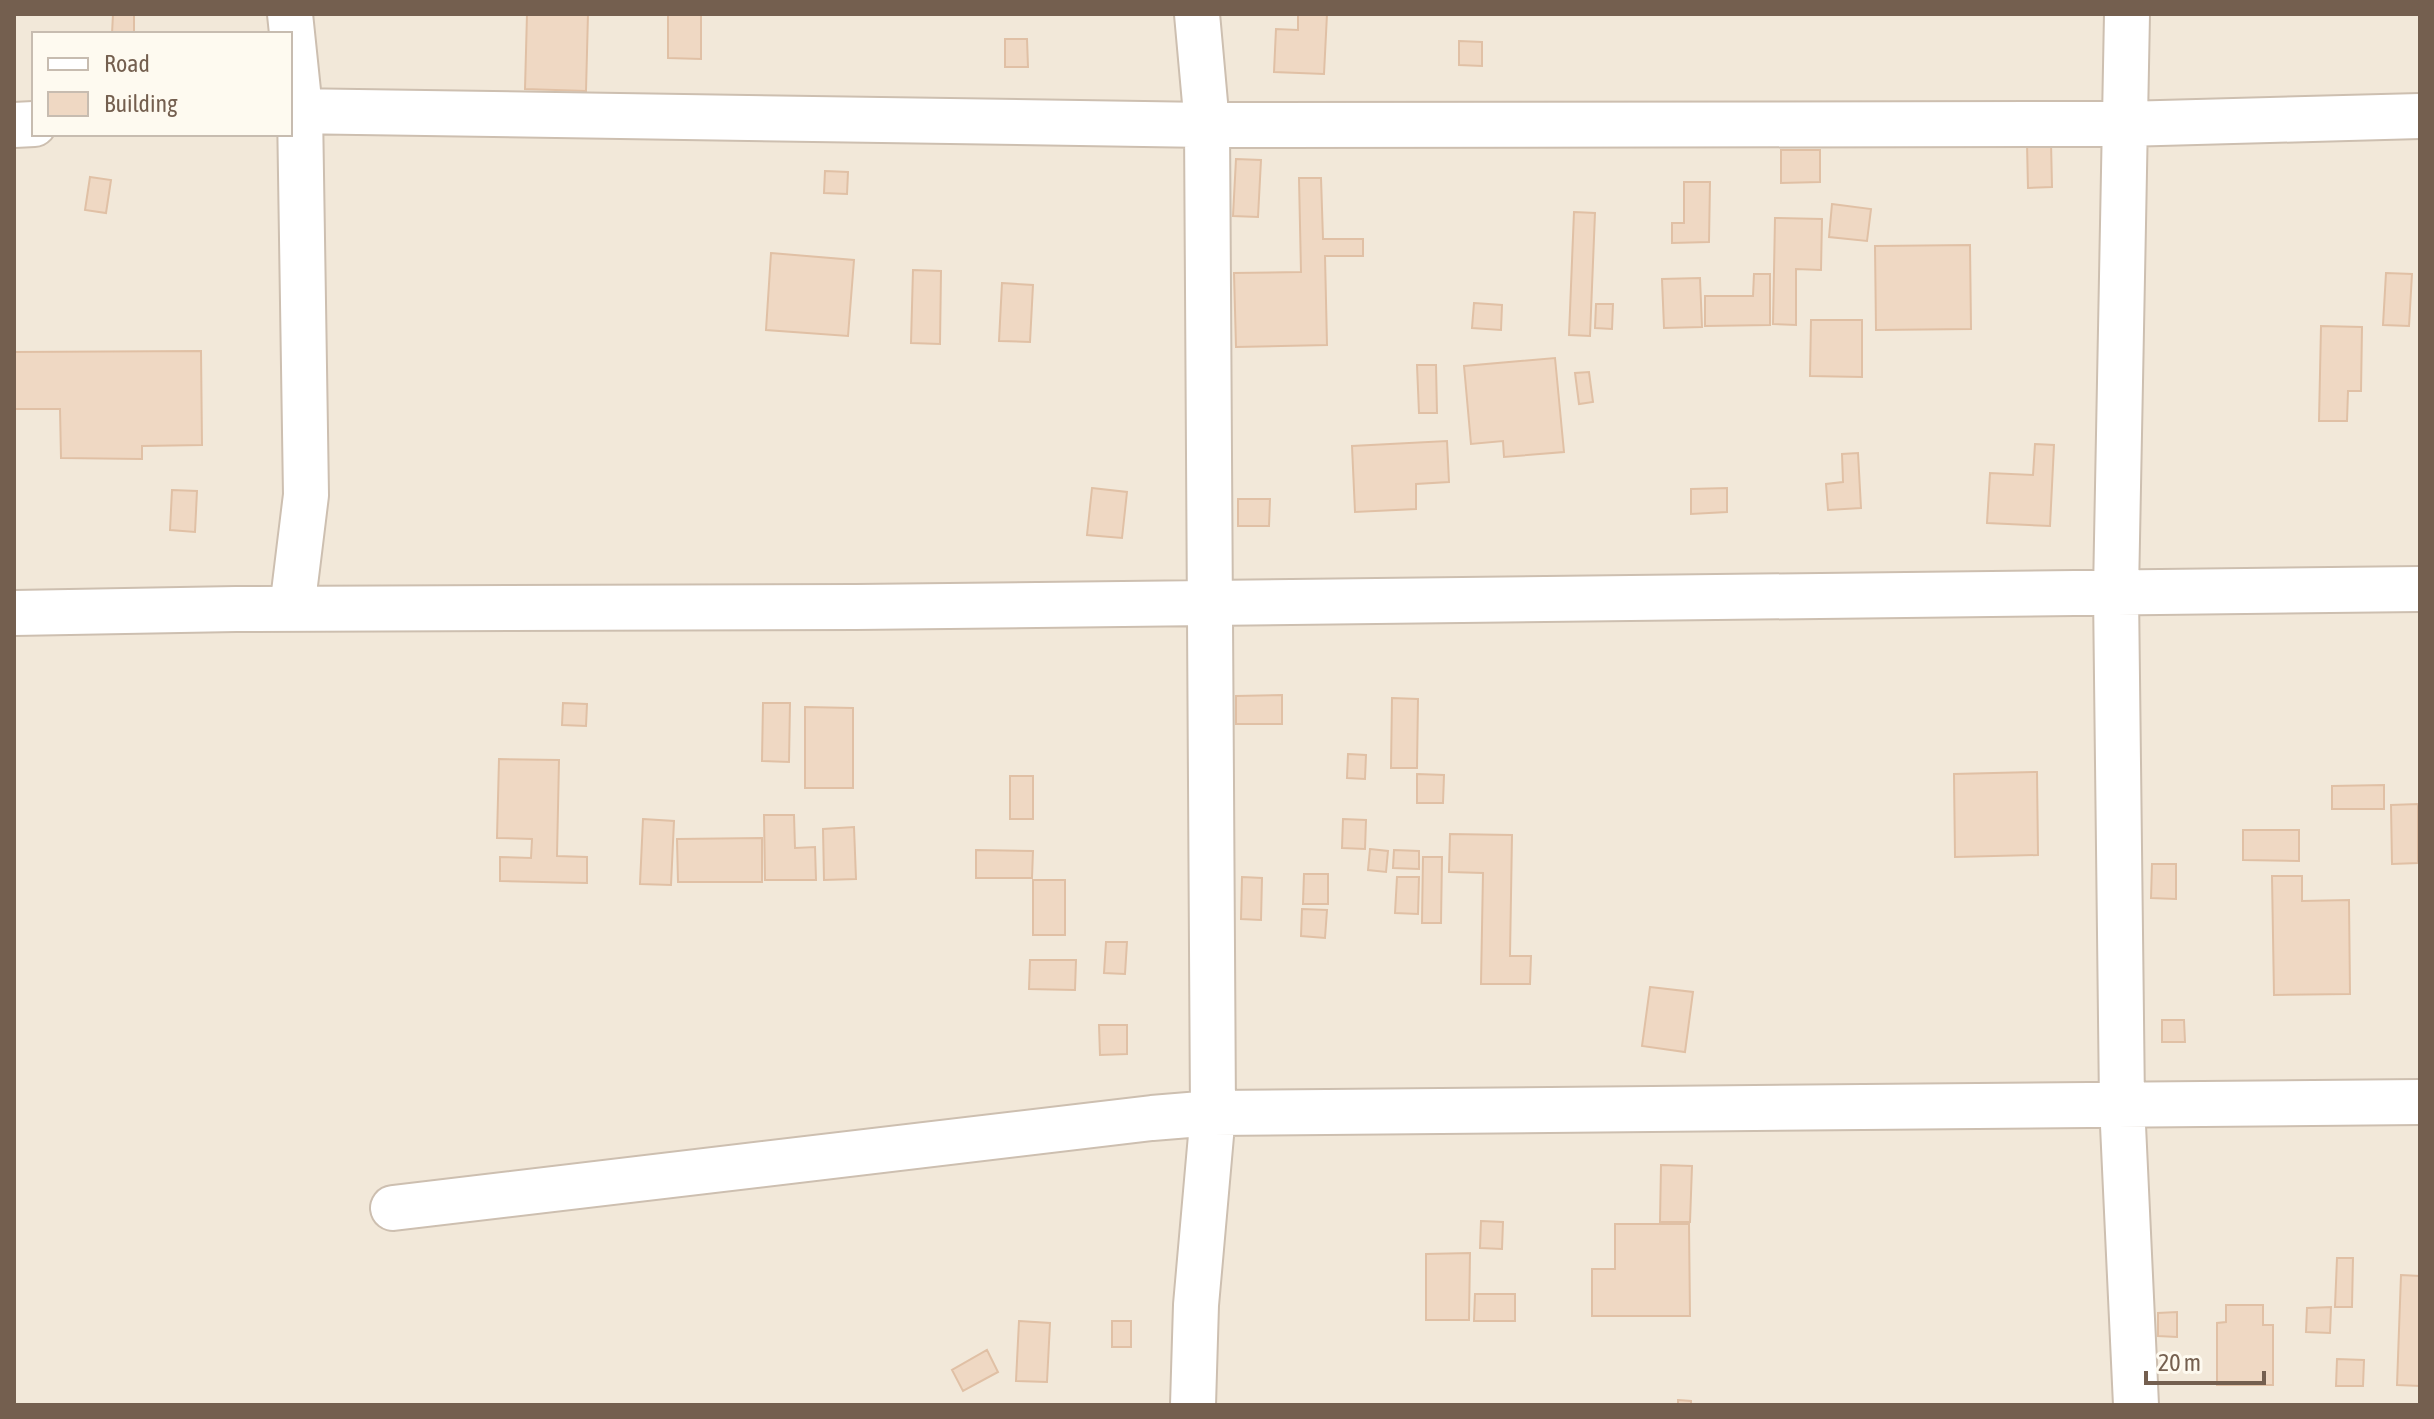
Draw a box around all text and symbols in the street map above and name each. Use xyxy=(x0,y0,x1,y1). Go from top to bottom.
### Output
legend xyxy=(32,32,292,136)
text: Road xyxy=(104,50,150,77)
text: Building xyxy=(104,90,178,117)
scale bar xyxy=(2146,1335,2264,1385)
text: 20 m xyxy=(2158,1349,2201,1376)

